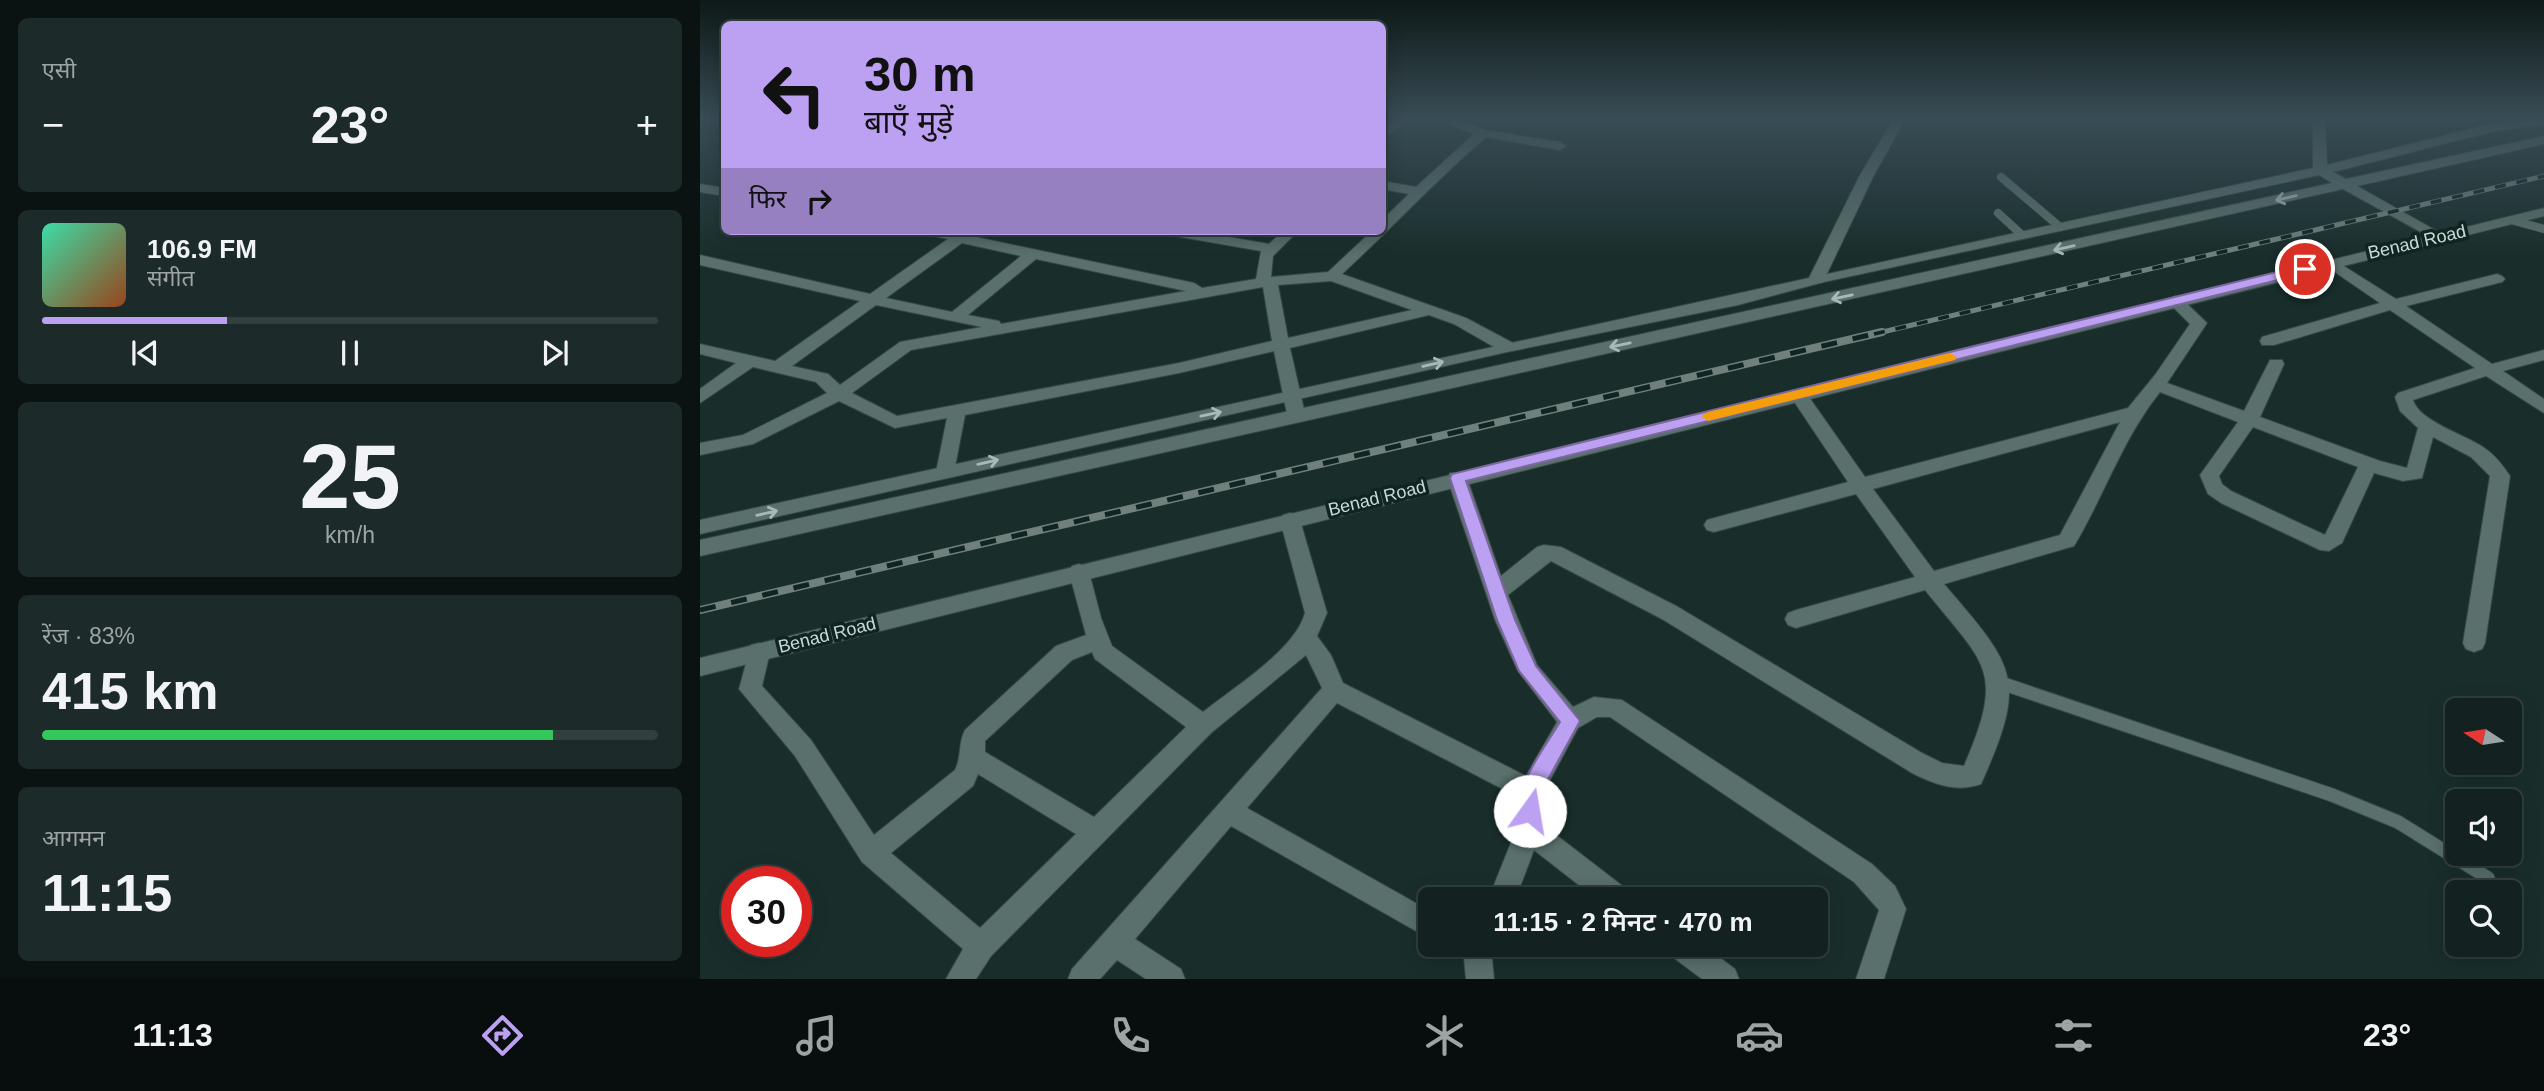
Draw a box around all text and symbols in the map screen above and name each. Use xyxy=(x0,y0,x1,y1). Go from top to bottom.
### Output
text: 30 m xyxy=(864,47,976,101)
icon: left xyxy=(749,49,840,140)
text: एसी xyxy=(42,57,76,83)
text: 23° xyxy=(311,96,389,154)
text: − xyxy=(42,104,64,146)
text: + xyxy=(636,104,658,146)
text: बाएँ मुड़ें xyxy=(864,104,953,140)
icon: right xyxy=(800,182,838,220)
text: फिर xyxy=(749,184,786,214)
one-way arrow xyxy=(2275,192,2298,205)
street label: Benad Road xyxy=(2366,221,2468,263)
text: 106.9 FM xyxy=(147,234,257,264)
pin xyxy=(2275,239,2335,299)
one-way arrow xyxy=(2053,241,2076,255)
icon: arrive xyxy=(2286,250,2324,288)
text: संगीत xyxy=(147,265,195,291)
one-way arrow xyxy=(1831,291,1854,304)
icon: previous xyxy=(126,334,164,372)
icon: pause xyxy=(331,334,369,372)
icon: next xyxy=(536,334,574,372)
one-way arrow xyxy=(1609,338,1632,352)
one-way arrow xyxy=(1421,357,1444,370)
one-way arrow xyxy=(1199,406,1222,420)
text: 25 xyxy=(299,426,401,527)
one-way arrow xyxy=(976,455,999,468)
street label: Benad Road xyxy=(1326,476,1428,520)
one-way arrow xyxy=(755,505,778,519)
text: km/h xyxy=(325,522,375,548)
street label: Benad Road xyxy=(776,613,878,657)
text: रेंज · 83% xyxy=(42,623,135,649)
text: 415 km xyxy=(42,662,218,720)
north arrow xyxy=(2445,698,2522,775)
map controls xyxy=(2445,698,2522,957)
position arrow xyxy=(1493,774,1567,848)
button: sound xyxy=(2445,789,2522,866)
text: आगमन xyxy=(42,825,105,851)
text: 11:15 xyxy=(42,864,172,922)
speed limit sign: 30 xyxy=(721,866,812,957)
button: search xyxy=(2445,880,2522,957)
text: 11:15 · 2 मिनट · 470 m xyxy=(1493,907,1753,937)
icon: directions xyxy=(478,1011,527,1060)
icon: music xyxy=(792,1011,841,1060)
icon: phone xyxy=(1106,1011,1155,1060)
icon: climate xyxy=(1420,1011,1469,1060)
icon: car xyxy=(1735,1011,1784,1060)
icon: filters xyxy=(2049,1011,2098,1060)
text: 11:13 xyxy=(133,1017,213,1053)
text: 23° xyxy=(2363,1017,2411,1053)

